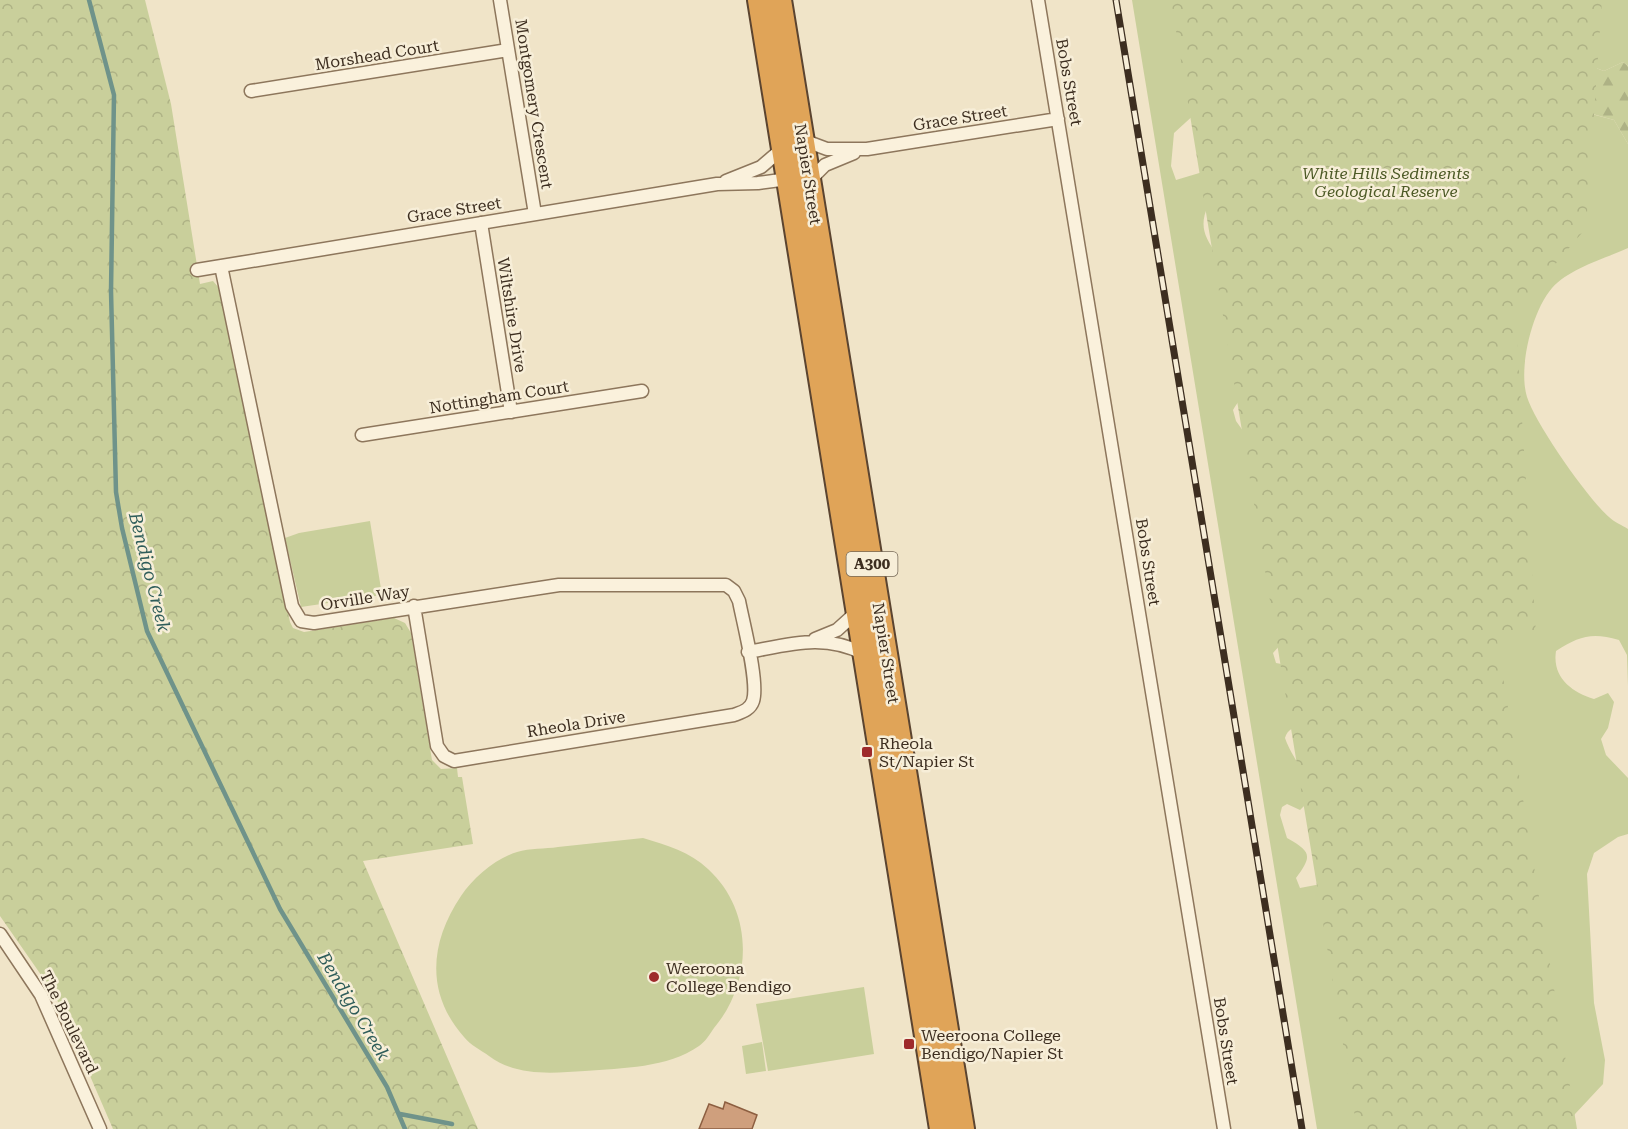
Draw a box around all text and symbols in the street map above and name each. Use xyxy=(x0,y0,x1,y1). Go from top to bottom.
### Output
street label: Montgomery Crescent xyxy=(511,18,557,190)
street label: Morshead Court xyxy=(314,36,440,74)
street label: Bobs Street xyxy=(1052,37,1086,127)
street label: Grace Street xyxy=(912,101,1008,135)
street label: Napier Street xyxy=(791,122,825,226)
park label: White Hills Sediments Geological Reserve xyxy=(1302,164,1470,201)
street label: Grace Street xyxy=(406,193,502,227)
street label: Wiltshire Drive xyxy=(494,256,531,374)
street label: Nottingham Court xyxy=(428,377,570,417)
water label: Bendigo Creek xyxy=(125,509,175,634)
street label: Bobs Street xyxy=(1132,517,1164,607)
road number: A300 xyxy=(846,552,898,576)
street label: Orville Way xyxy=(319,581,411,614)
street label: Napier Street xyxy=(869,601,903,705)
street label: Rheola Drive xyxy=(525,707,627,741)
place label: Rheola St/Napier St xyxy=(879,734,974,771)
marker: Rheola St/Napier St xyxy=(860,745,874,759)
water label: Bendigo Creek xyxy=(313,947,395,1064)
place label: Weeroona College Bendigo xyxy=(666,959,791,996)
street label: The Boulevard xyxy=(36,967,102,1077)
marker: Weeroona College Bendigo xyxy=(647,970,661,984)
street label: Bobs Street xyxy=(1210,996,1242,1086)
place label: Weeroona College Bendigo/Napier St xyxy=(921,1026,1063,1063)
marker: Weeroona College Bendigo/Napier St xyxy=(902,1037,916,1051)

